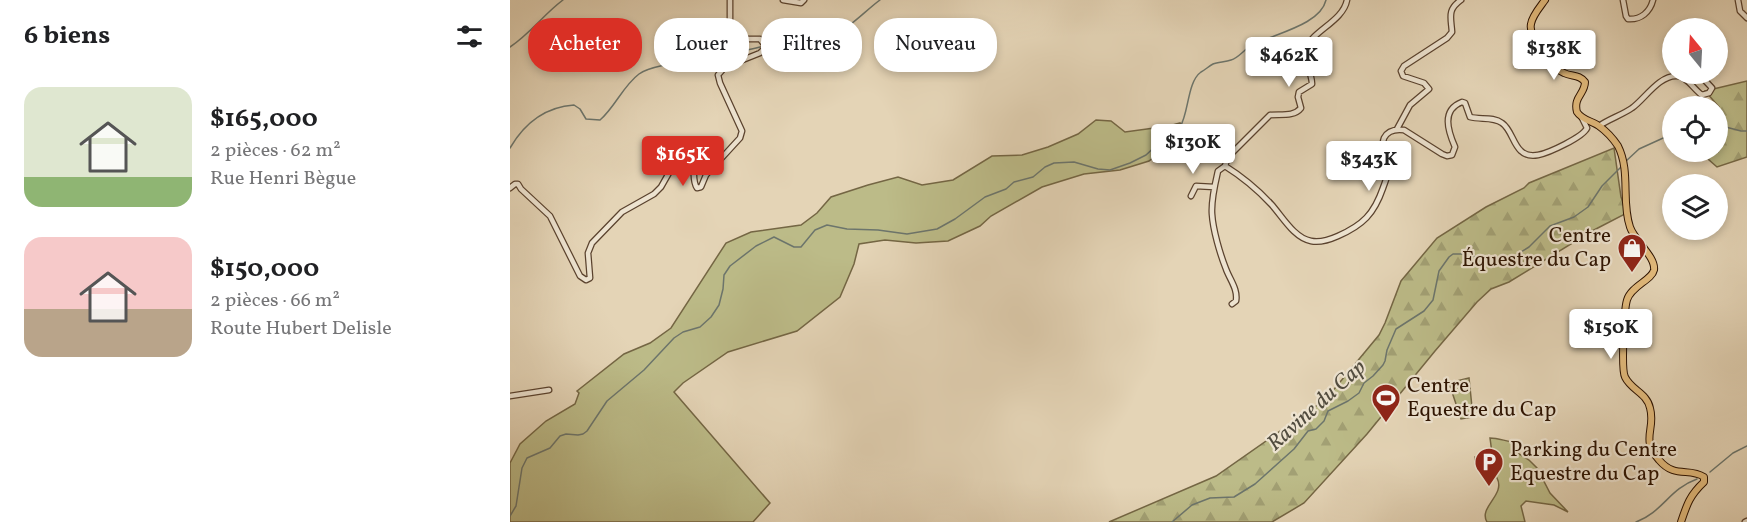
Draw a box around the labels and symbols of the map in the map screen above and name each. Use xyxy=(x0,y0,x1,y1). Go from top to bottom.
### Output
north arrow xyxy=(1662,18,1728,84)
pin: $138K xyxy=(1512,30,1596,81)
pin: $462K xyxy=(1247,37,1331,88)
pin: $130K xyxy=(1151,124,1235,175)
pin: $165K xyxy=(641,136,725,187)
pin: $343K xyxy=(1327,141,1411,192)
place label: Centre Équestre du Cap xyxy=(1462,222,1611,275)
shop icon: Centre Équestre du Cap xyxy=(1616,232,1648,274)
pin: $150K xyxy=(1569,309,1653,360)
water label: Ravine du Cap xyxy=(1261,353,1373,459)
place label: Centre Equestre du Cap xyxy=(1407,372,1556,425)
sports icon: Centre Equestre du Cap xyxy=(1370,382,1402,424)
place label: Parking du Centre Equestre du Cap xyxy=(1510,436,1677,489)
parking icon: Parking du Centre Equestre du Cap xyxy=(1473,446,1505,488)

